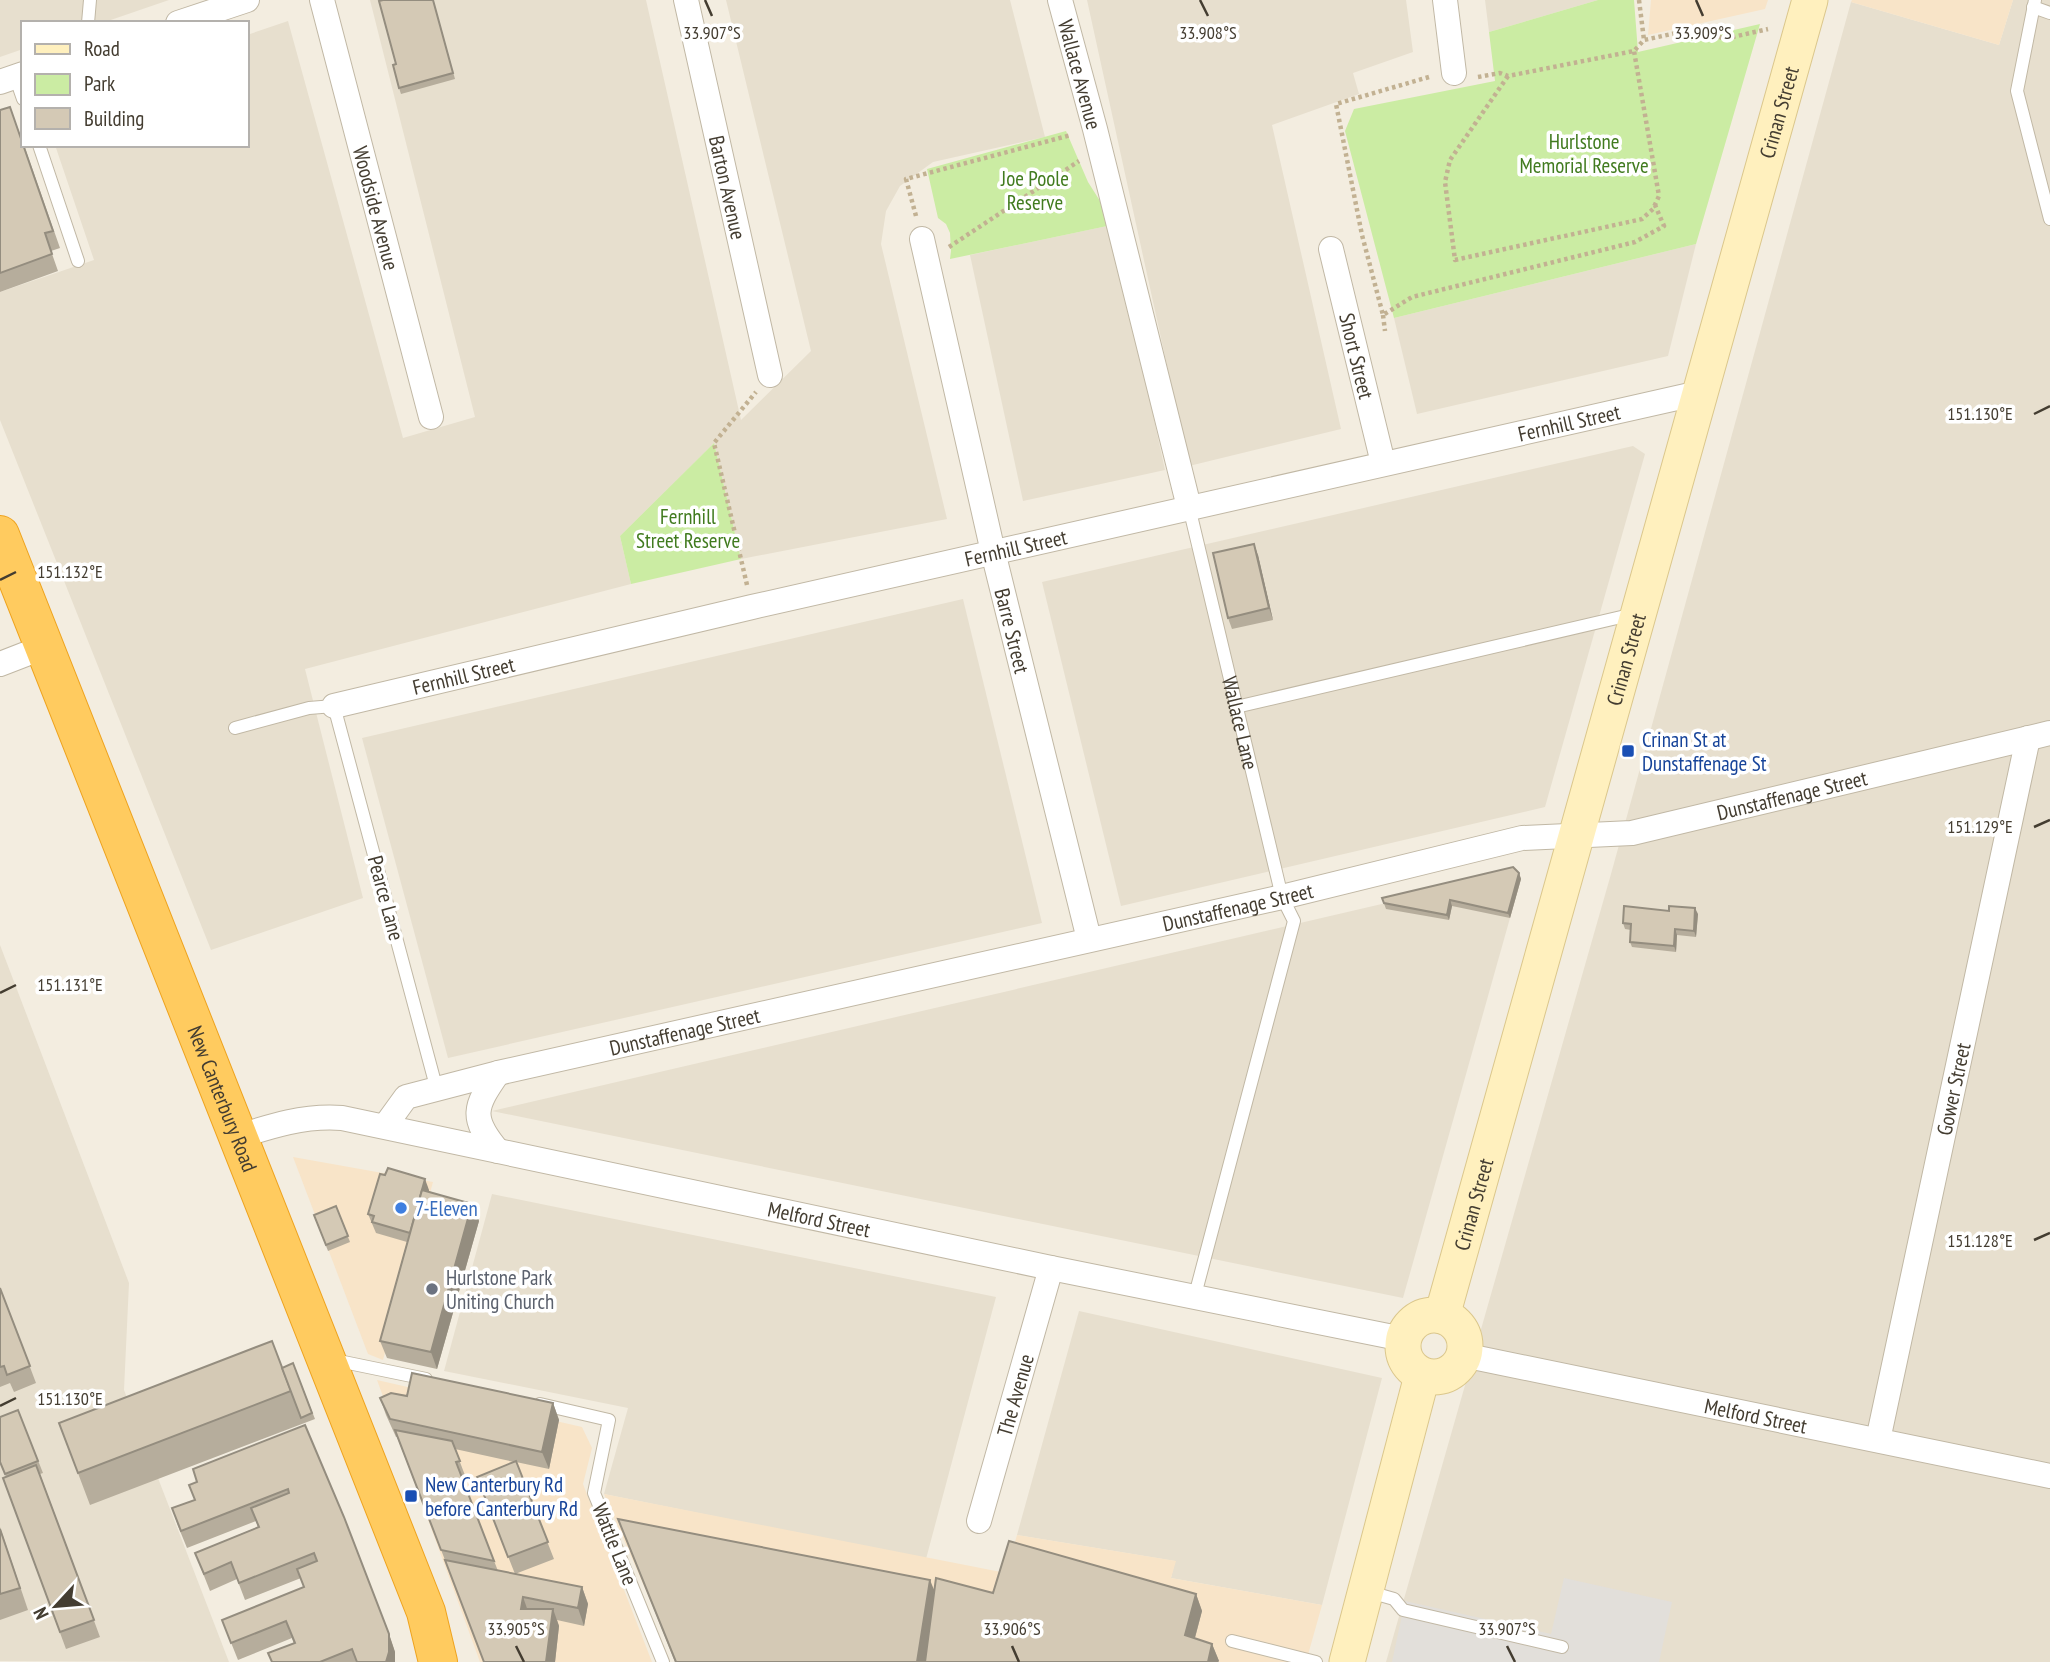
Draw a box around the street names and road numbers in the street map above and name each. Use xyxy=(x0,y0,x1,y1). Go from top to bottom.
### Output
street label: Wallace Avenue xyxy=(1052,16,1108,132)
street label: Crinan Street xyxy=(1753,63,1804,161)
street label: Barton Avenue xyxy=(703,133,753,242)
street label: Woodside Avenue xyxy=(347,143,406,273)
street label: Short Street xyxy=(1334,310,1380,402)
street label: Fernhill Street xyxy=(1515,398,1623,447)
street label: Fernhill Street xyxy=(962,523,1070,572)
street label: Barre Street xyxy=(989,585,1036,676)
street label: Crinan Street xyxy=(1600,610,1651,708)
street label: Fernhill Street xyxy=(410,650,517,700)
street label: Wallace Lane xyxy=(1216,674,1265,772)
street label: Dunstaffenage Street xyxy=(1714,764,1870,826)
street label: Pearce Lane xyxy=(362,853,410,943)
street label: Dunstaffenage Street xyxy=(1160,876,1316,937)
street label: Dunstaffenage Street xyxy=(607,1001,762,1061)
street label: New Canterbury Road xyxy=(182,1022,264,1176)
street label: Gower Street xyxy=(1930,1040,1976,1138)
street label: Crinan Street xyxy=(1448,1155,1499,1253)
street label: Melford Street xyxy=(765,1195,873,1243)
street label: The Avenue xyxy=(990,1351,1039,1439)
street label: Melford Street xyxy=(1702,1392,1810,1439)
street label: Wattle Lane xyxy=(586,1499,644,1589)

